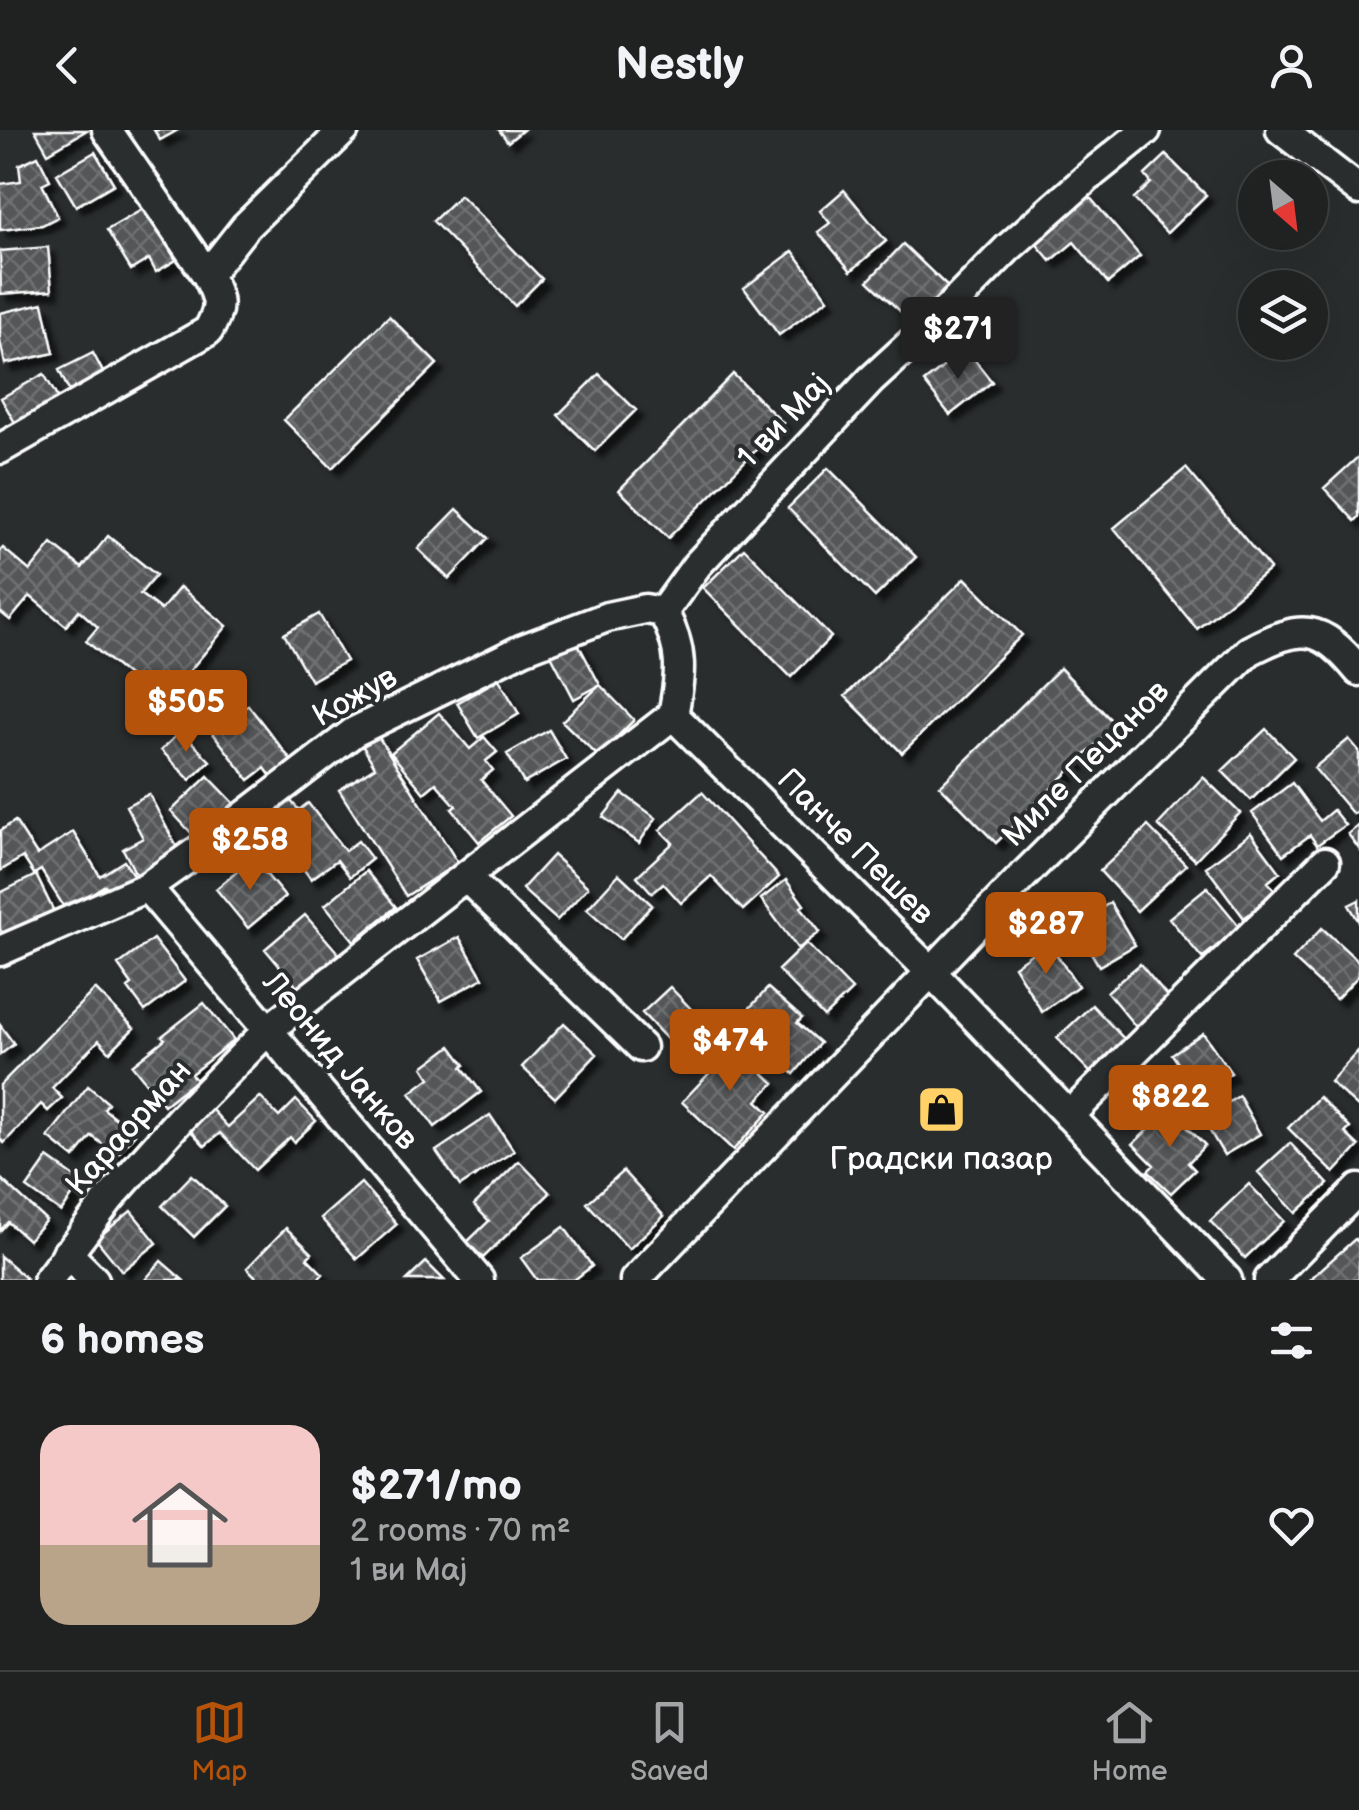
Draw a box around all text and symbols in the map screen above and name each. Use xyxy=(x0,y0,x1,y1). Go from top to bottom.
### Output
icon: back xyxy=(40,38,95,93)
text: Nestly xyxy=(615,38,744,93)
icon: person xyxy=(1264,38,1319,93)
north arrow xyxy=(1238,160,1328,250)
map controls xyxy=(1238,160,1328,360)
button: layers xyxy=(1238,270,1328,360)
pin: $271 xyxy=(899,297,1017,382)
text: $271 xyxy=(923,310,993,349)
street label: 1 ви Мај xyxy=(729,365,839,477)
street label: Кожув xyxy=(306,658,404,736)
pin: $505 xyxy=(127,670,245,755)
street label: Миле Пецанов xyxy=(994,672,1178,856)
text: $505 xyxy=(147,683,225,722)
street label: Панче Пешев xyxy=(769,761,941,933)
pin: $258 xyxy=(191,808,309,893)
text: $258 xyxy=(211,821,289,860)
pin: $287 xyxy=(987,892,1105,977)
text: $287 xyxy=(1007,905,1085,944)
street label: Леонид Јанков xyxy=(253,963,426,1158)
pin: $474 xyxy=(671,1009,789,1094)
text: $474 xyxy=(692,1022,768,1061)
street label: Караорман xyxy=(58,1052,200,1204)
pin: $822 xyxy=(1111,1065,1229,1150)
text: $822 xyxy=(1131,1078,1209,1117)
shop icon: Градски пазар xyxy=(915,1083,967,1135)
place label: Градски пазар xyxy=(829,1140,1053,1179)
icon: filters xyxy=(1264,1313,1319,1368)
text: 6 homes xyxy=(40,1315,204,1366)
text: $271/mo xyxy=(350,1461,522,1512)
icon: home xyxy=(120,1465,240,1585)
icon: heart xyxy=(1264,1498,1319,1553)
text: 2 rooms · 70 m² xyxy=(350,1512,571,1551)
text: 1 ви Мај xyxy=(350,1551,467,1590)
tab: Map xyxy=(191,1695,248,1788)
tab: Saved xyxy=(630,1695,709,1788)
tab: Home xyxy=(1092,1695,1168,1788)

